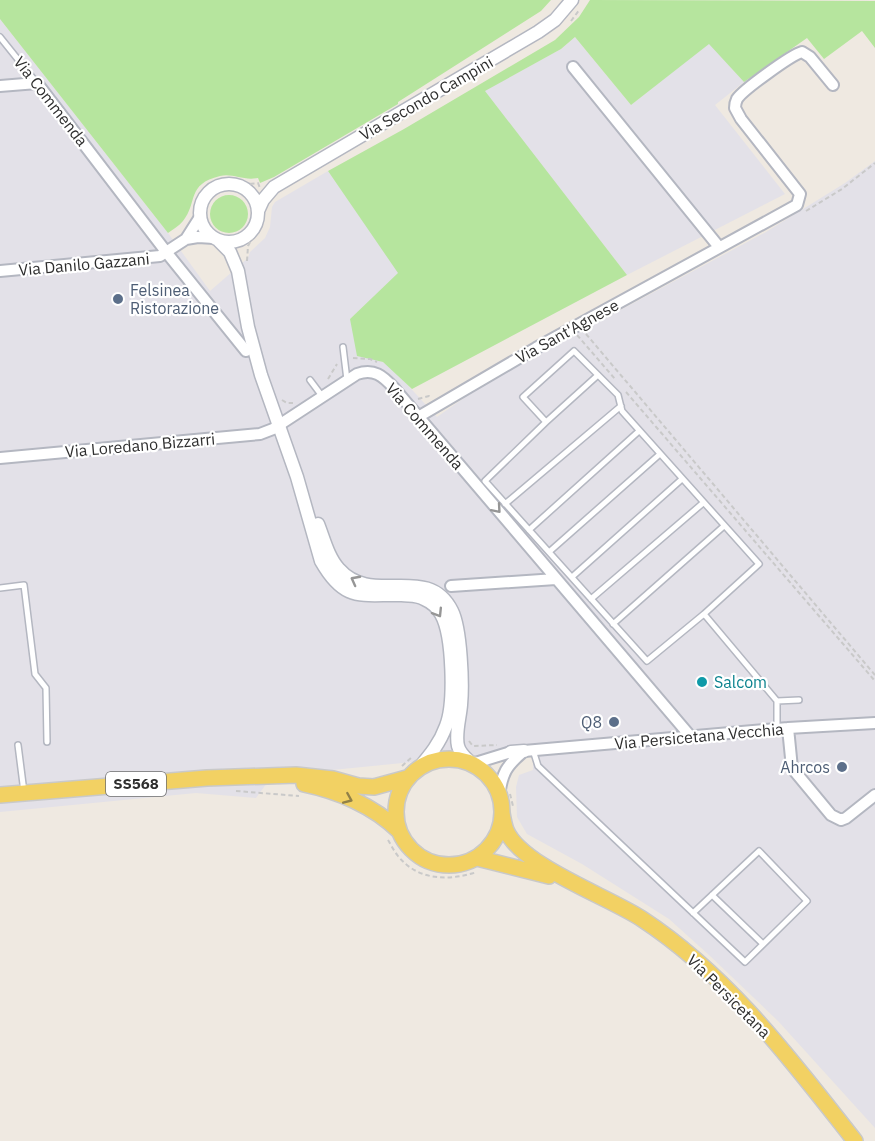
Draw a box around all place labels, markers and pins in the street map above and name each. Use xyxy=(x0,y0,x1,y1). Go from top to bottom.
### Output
place label: Felsinea Ristorazione xyxy=(130,280,219,318)
marker: Felsinea Ristorazione xyxy=(111,292,125,306)
place label: Salcom xyxy=(714,672,767,692)
marker: Salcom xyxy=(695,675,709,689)
place label: Q8 xyxy=(581,712,602,732)
marker: Q8 xyxy=(607,715,621,729)
place label: Ahrcos xyxy=(780,757,830,777)
marker: Ahrcos xyxy=(835,760,849,774)

